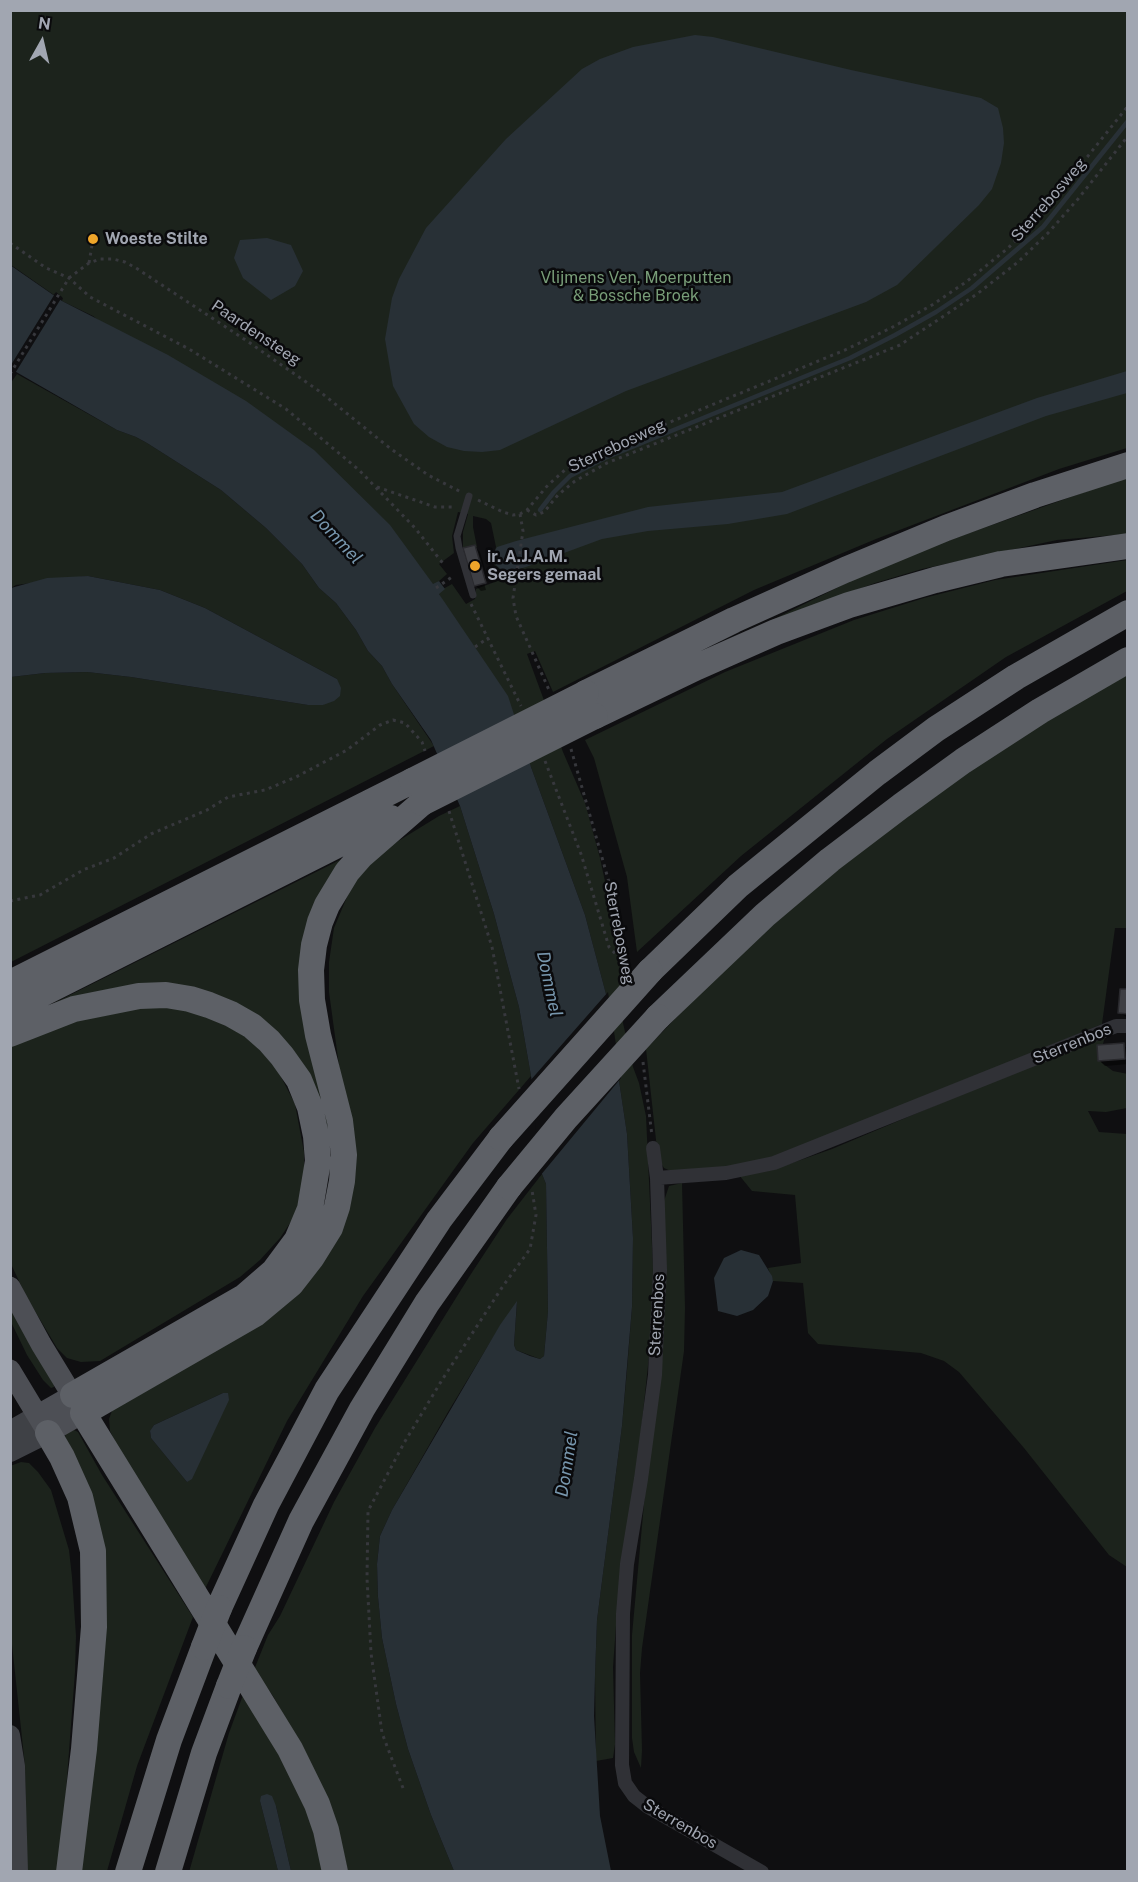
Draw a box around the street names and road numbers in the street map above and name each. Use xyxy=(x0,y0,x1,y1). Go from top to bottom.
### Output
street label: Sterrebosweg xyxy=(1007,154,1091,246)
street label: Paardensteeg xyxy=(208,296,304,370)
street label: Sterrebosweg xyxy=(565,415,669,477)
street label: Sterrebosweg xyxy=(600,880,638,986)
street label: Sterrenbos xyxy=(1030,1020,1114,1068)
street label: Sterrenbos xyxy=(645,1273,669,1357)
street label: Sterrenbos xyxy=(639,1795,721,1853)

